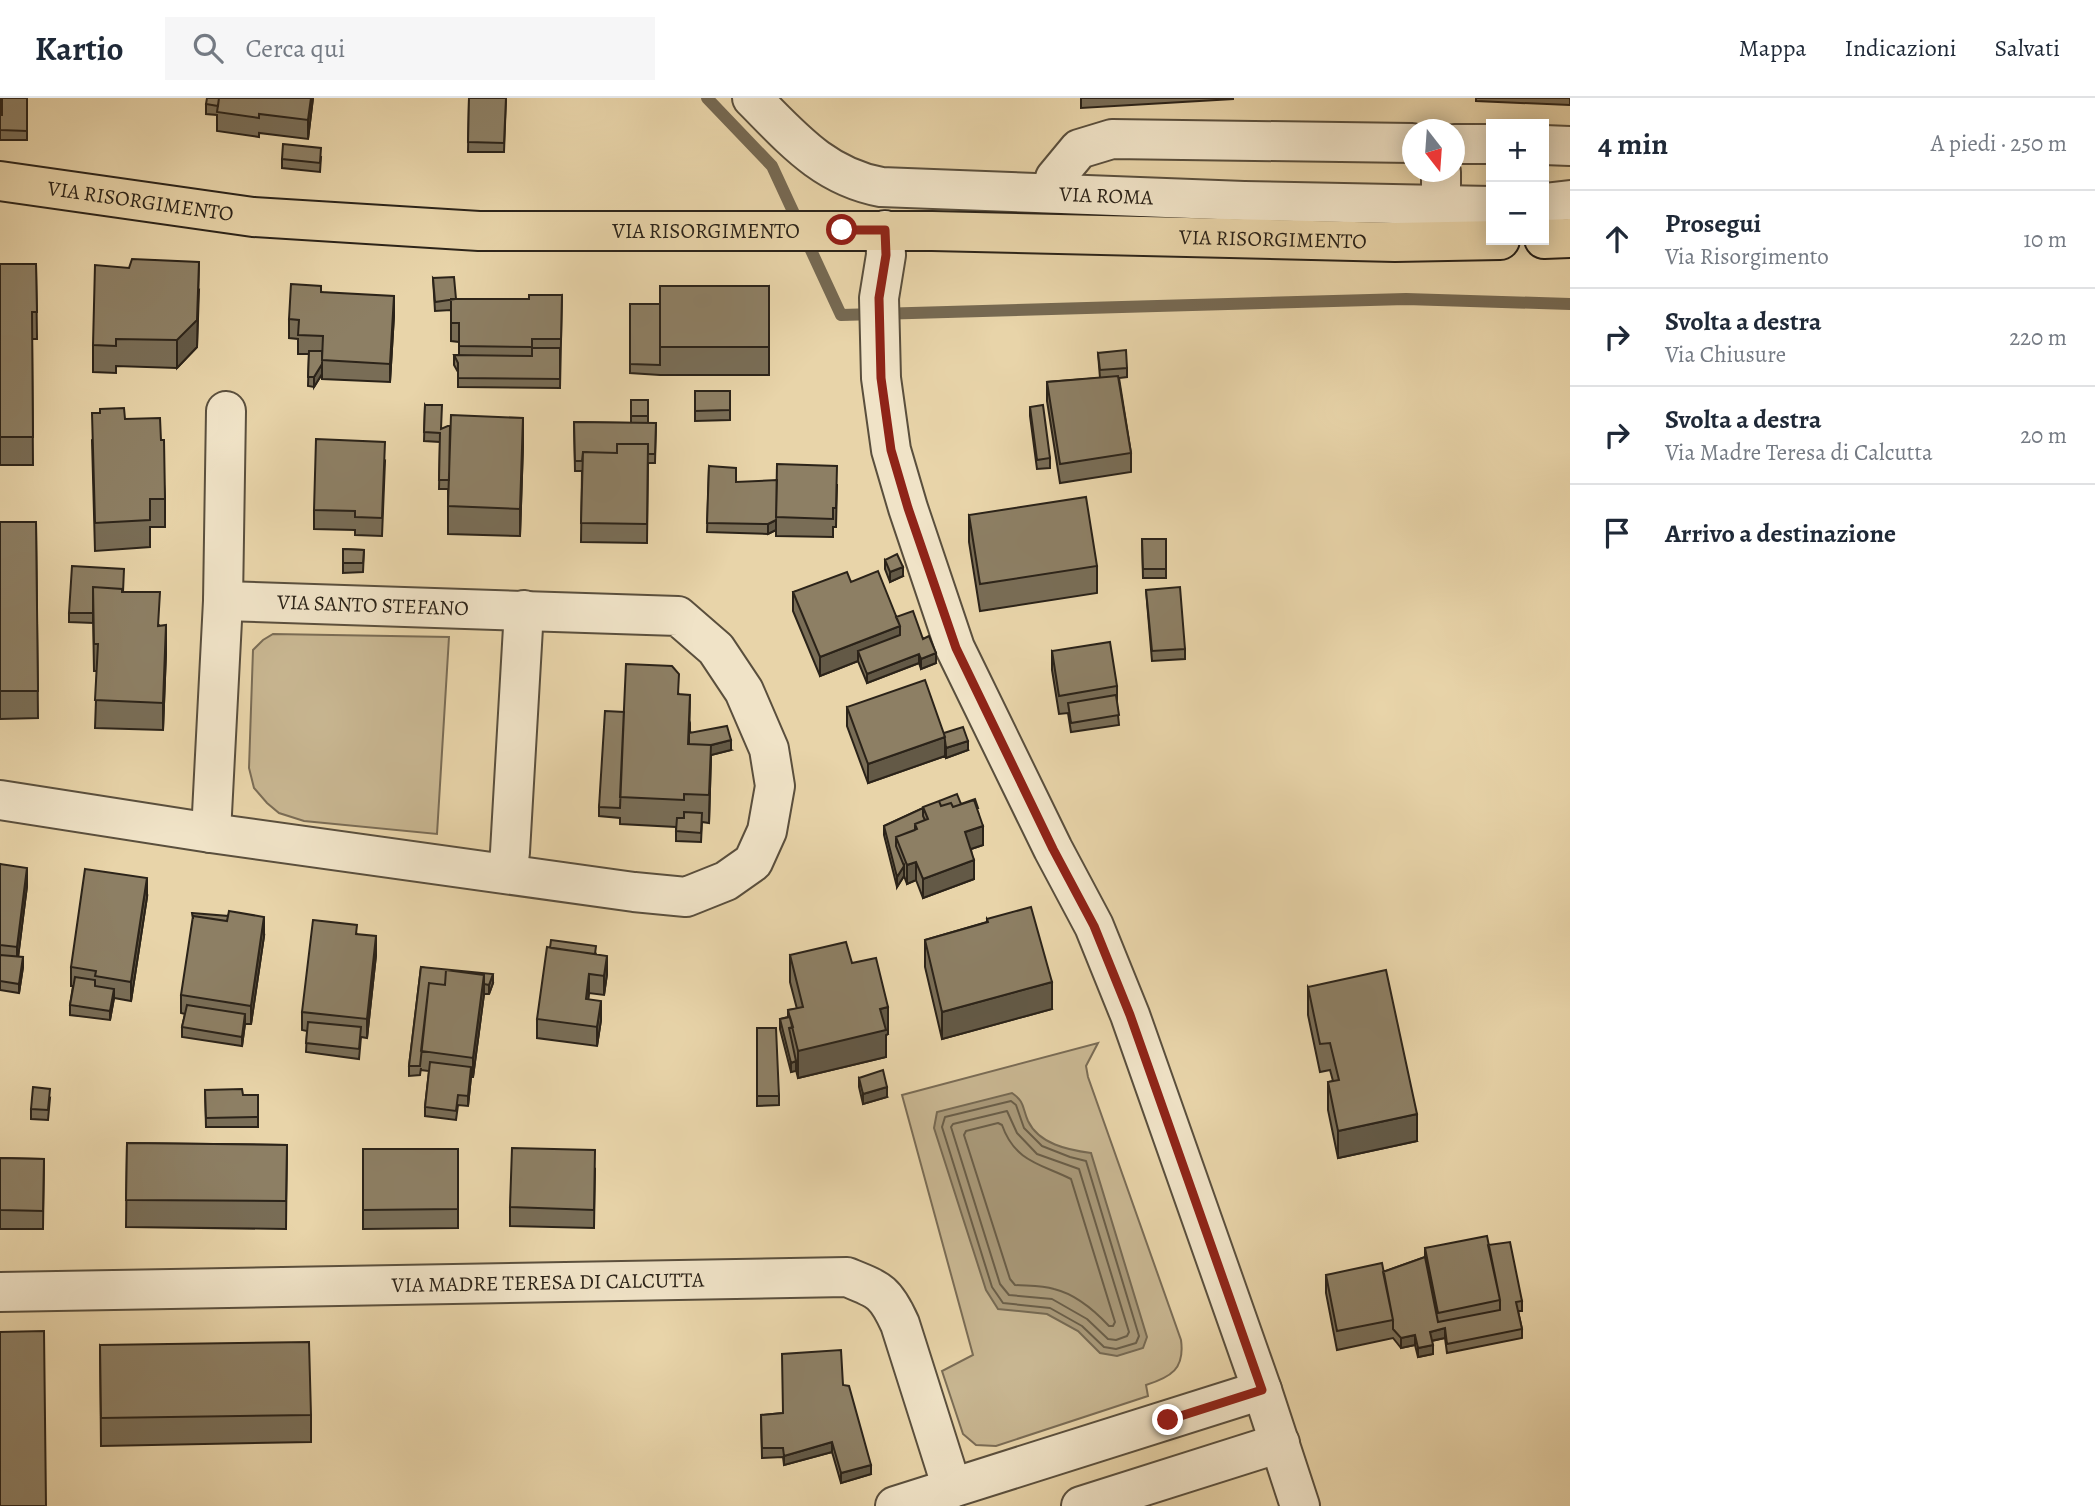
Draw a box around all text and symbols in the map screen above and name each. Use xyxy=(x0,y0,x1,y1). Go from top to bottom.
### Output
search box xyxy=(165,17,655,80)
text: Kartio xyxy=(35,26,123,71)
icon: search xyxy=(189,29,227,67)
text: Cerca qui xyxy=(245,31,345,66)
text: Mappa xyxy=(1739,32,1807,64)
text: Indicazioni xyxy=(1845,32,1957,64)
text: Salvati xyxy=(1995,32,2060,64)
north arrow xyxy=(1402,119,1465,182)
map controls xyxy=(1486,119,1549,245)
button: + xyxy=(1486,119,1549,182)
text: 4 min xyxy=(1598,124,1668,164)
text: A piedi · 250 m xyxy=(1931,128,2067,159)
street label: VIA RISORGIMENTO xyxy=(45,174,235,228)
street label: VIA ROMA xyxy=(1058,180,1154,212)
button: − xyxy=(1486,182,1549,245)
text: Prosegui xyxy=(1665,206,1761,241)
route start xyxy=(826,214,857,245)
street label: VIA RISORGIMENTO xyxy=(611,217,800,245)
icon: ahead xyxy=(1598,220,1636,258)
street label: VIA RISORGIMENTO xyxy=(1178,223,1367,255)
text: 10 m xyxy=(2023,224,2067,255)
text: Via Risorgimento xyxy=(1665,241,1829,272)
text: Svolta a destra xyxy=(1665,304,1822,339)
icon: right xyxy=(1598,318,1636,356)
text: 220 m xyxy=(2009,322,2067,353)
text: Via Chiusure xyxy=(1665,339,1786,370)
text: Svolta a destra xyxy=(1665,402,1822,437)
icon: right xyxy=(1598,416,1636,454)
text: 20 m xyxy=(2020,420,2067,451)
text: Via Madre Teresa di Calcutta xyxy=(1665,437,1933,468)
icon: arrive xyxy=(1598,514,1636,552)
text: Arrivo a destinazione xyxy=(1665,516,1896,551)
street label: VIA SANTO STEFANO xyxy=(276,588,469,622)
street label: VIA MADRE TERESA DI CALCUTTA xyxy=(390,1266,705,1299)
route end xyxy=(1152,1404,1183,1435)

